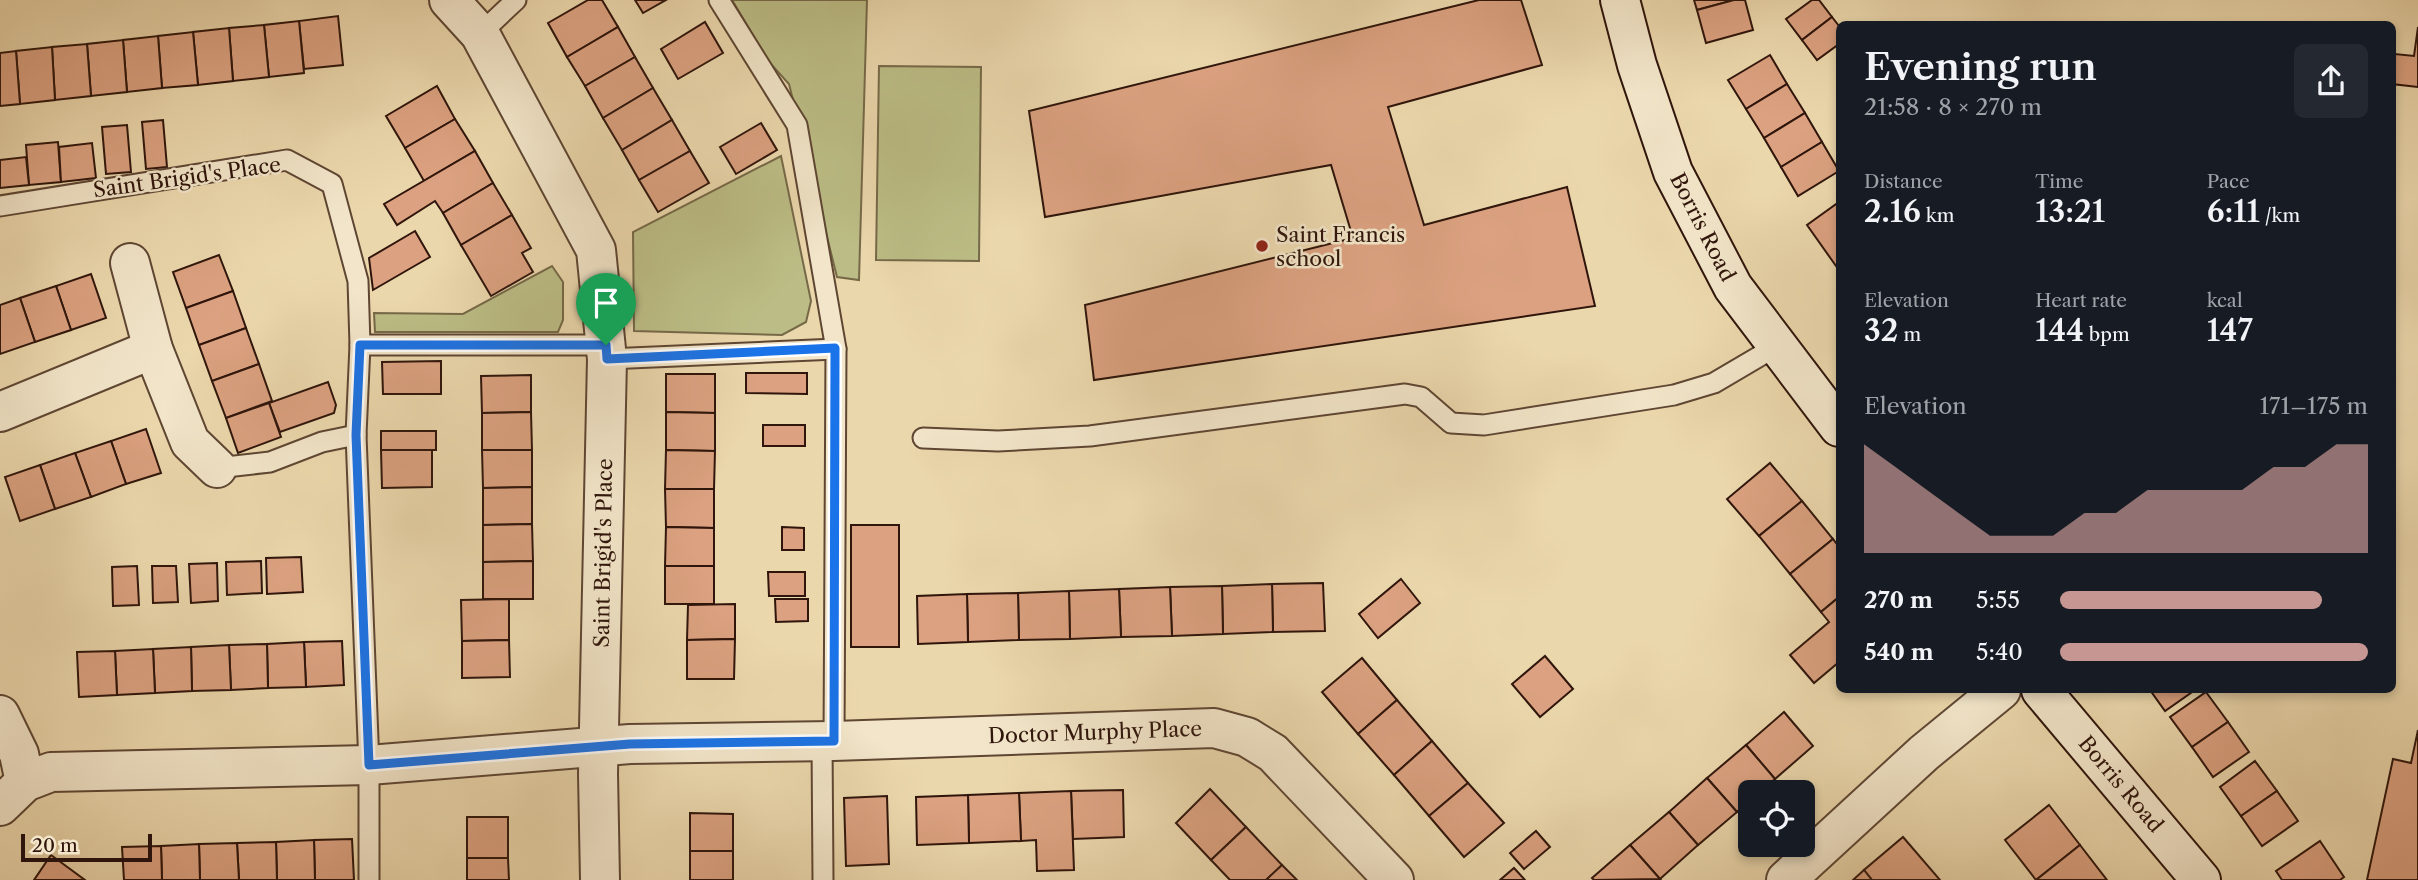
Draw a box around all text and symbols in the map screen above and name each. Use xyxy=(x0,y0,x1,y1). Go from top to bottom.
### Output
text: Evening run xyxy=(1864,43,2097,90)
button: share xyxy=(2294,44,2368,118)
text: 21:58 · 8 × 270 m xyxy=(1864,93,2042,121)
street label: Saint Brigid's Place xyxy=(92,151,282,203)
street label: Borris Road xyxy=(1665,169,1741,286)
text: Distance xyxy=(1864,170,1943,193)
text: Time xyxy=(2035,170,2083,193)
text: Pace xyxy=(2207,170,2250,193)
text: 2.16 xyxy=(1864,193,1921,230)
text: 13:21 xyxy=(2035,193,2105,230)
text: 6:11 xyxy=(2207,193,2260,230)
text: km xyxy=(1921,204,1954,227)
text: /km xyxy=(2260,204,2300,227)
place label: Saint Francis school xyxy=(1276,222,1405,271)
marker: Saint Francis school xyxy=(1254,238,1270,254)
pin xyxy=(576,273,636,345)
icon: arrive xyxy=(587,284,625,322)
text: Elevation xyxy=(1864,289,1949,312)
text: Heart rate xyxy=(2035,289,2127,312)
text: kcal xyxy=(2207,289,2243,312)
text: 32 xyxy=(1864,312,1898,349)
text: 144 xyxy=(2035,312,2084,349)
text: 147 xyxy=(2207,312,2253,349)
text: m xyxy=(1898,323,1921,346)
text: bpm xyxy=(2084,323,2130,346)
text: Elevation xyxy=(1864,392,1967,420)
text: 171–175 m xyxy=(2259,392,2368,420)
street label: Saint Brigid's Place xyxy=(589,458,617,648)
text: 270 m xyxy=(1864,586,1933,614)
text: 5:55 xyxy=(1976,586,2020,614)
text: 540 m xyxy=(1864,638,1934,666)
text: 5:40 xyxy=(1976,638,2023,666)
street label: Doctor Murphy Place xyxy=(988,716,1202,748)
street label: Borris Road xyxy=(2073,731,2169,838)
map controls xyxy=(1738,780,1815,857)
button: locate xyxy=(1738,780,1815,857)
scale bar xyxy=(21,831,152,863)
text: 20 m xyxy=(32,834,78,857)

